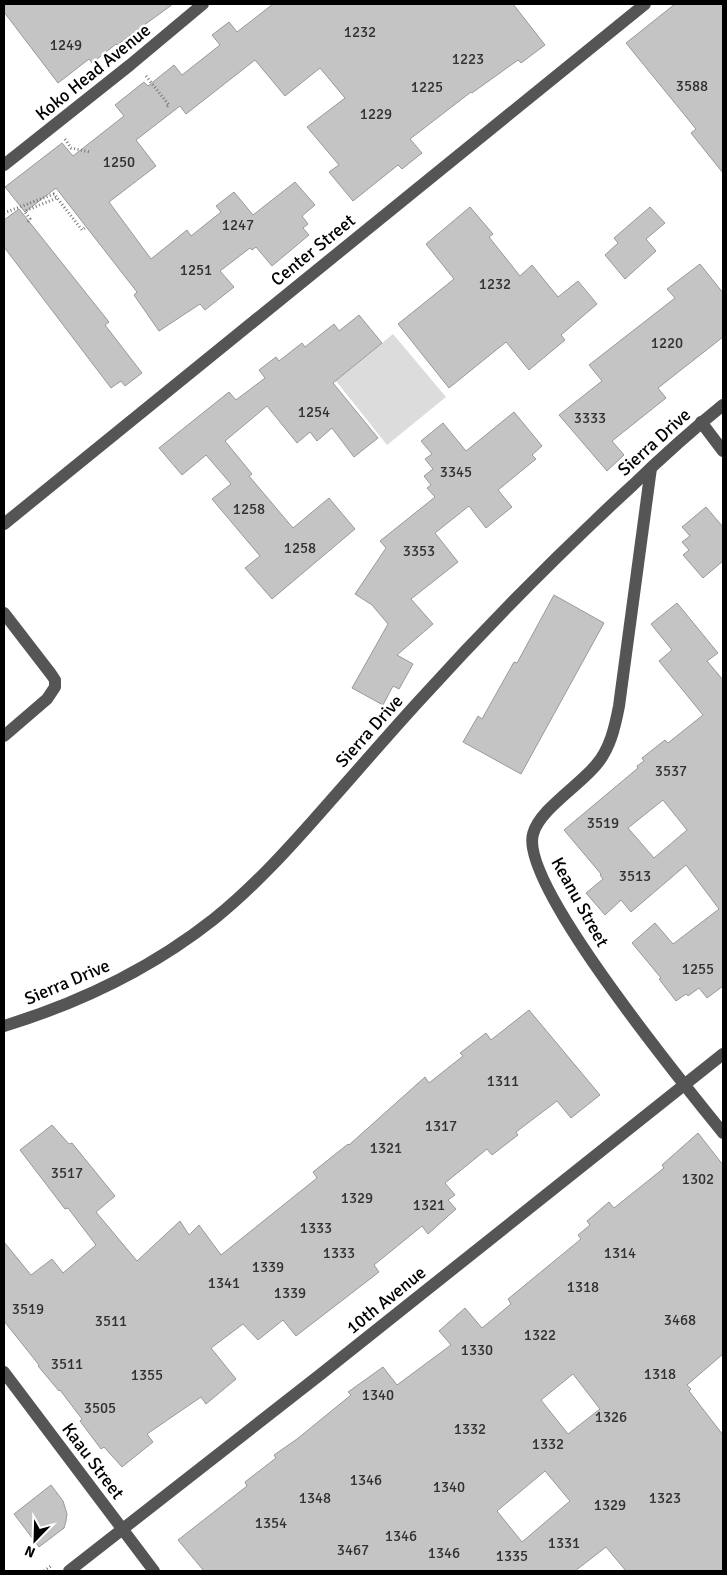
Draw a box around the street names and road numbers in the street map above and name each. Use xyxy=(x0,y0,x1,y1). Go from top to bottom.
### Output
street label: Koko Head Avenue xyxy=(31,19,155,125)
street label: Center Street xyxy=(266,209,360,291)
street label: Sierra Drive xyxy=(613,404,695,480)
street label: Sierra Drive xyxy=(331,690,407,772)
street label: Keanu Street xyxy=(546,853,614,951)
street label: Sierra Drive xyxy=(21,954,113,1010)
street label: 10th Avenue xyxy=(342,1261,430,1339)
street label: Kaau Street xyxy=(57,1419,129,1503)

